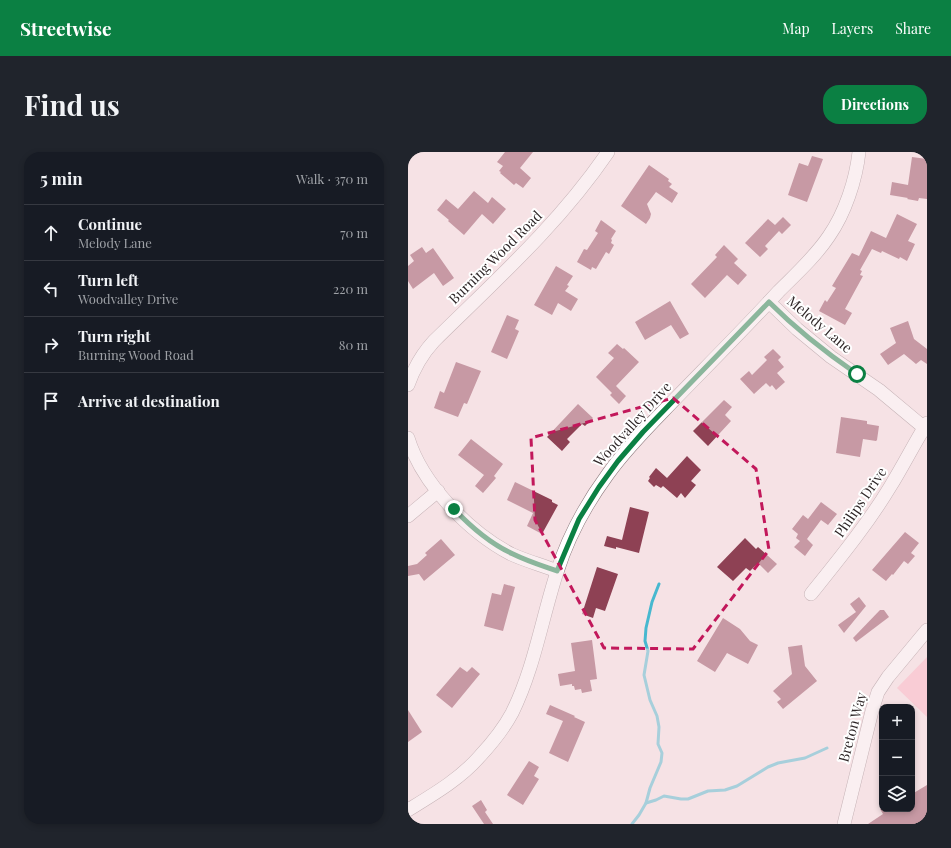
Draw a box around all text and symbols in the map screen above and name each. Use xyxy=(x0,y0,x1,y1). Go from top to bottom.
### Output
text: Streetwise xyxy=(20,15,112,41)
text: Map xyxy=(782,19,810,38)
text: Layers xyxy=(832,19,873,38)
text: Share xyxy=(895,19,931,38)
button: Directions xyxy=(823,85,927,124)
text: Find us xyxy=(24,86,120,123)
text: 5 min xyxy=(40,167,83,189)
text: Walk · 370 m xyxy=(296,170,368,187)
street label: Burning Wood Road xyxy=(444,206,546,308)
text: Continue xyxy=(78,214,142,234)
icon: ahead xyxy=(40,222,62,244)
text: 70 m xyxy=(340,224,368,241)
text: Melody Lane xyxy=(78,234,152,251)
text: Turn left xyxy=(78,270,139,290)
icon: left xyxy=(40,278,62,300)
text: 220 m xyxy=(333,280,368,297)
text: Woodvalley Drive xyxy=(78,290,178,307)
street label: Melody Lane xyxy=(783,291,857,357)
text: Turn right xyxy=(78,326,151,346)
icon: right xyxy=(40,334,62,356)
text: 80 m xyxy=(339,336,368,353)
text: Burning Wood Road xyxy=(78,346,194,363)
route start xyxy=(848,365,866,383)
street label: Woodvalley Drive xyxy=(588,377,675,471)
icon: arrive xyxy=(40,390,62,412)
text: Arrive at destination xyxy=(78,391,220,411)
street label: Philips Drive xyxy=(830,463,890,541)
route end xyxy=(445,500,463,518)
street label: Breton Way xyxy=(834,690,870,764)
map controls xyxy=(879,704,915,812)
button: + xyxy=(879,704,915,740)
button: − xyxy=(879,740,915,776)
button: layers xyxy=(879,776,915,812)

